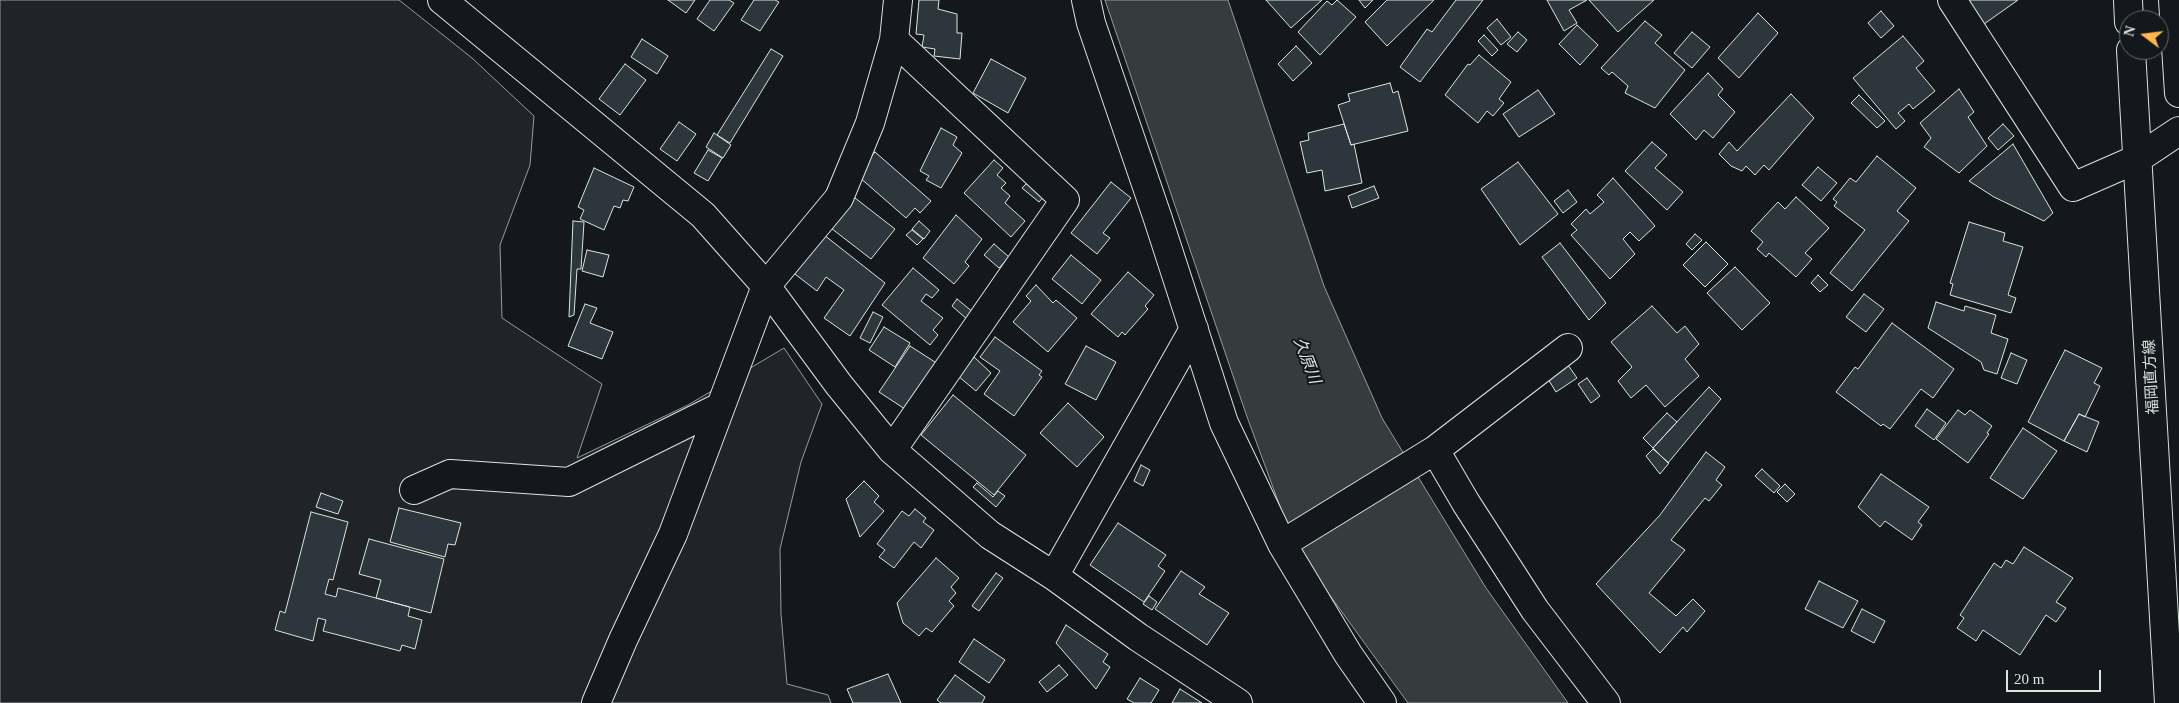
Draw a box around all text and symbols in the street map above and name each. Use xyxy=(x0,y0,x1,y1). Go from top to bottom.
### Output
north arrow xyxy=(2119,10,2169,60)
text: N xyxy=(2121,24,2139,38)
water label: 久原川 xyxy=(1290,334,1326,386)
street label: 福岡直方線 xyxy=(2139,339,2161,415)
scale bar xyxy=(2009,660,2104,692)
text: 20 m xyxy=(2014,671,2044,687)

